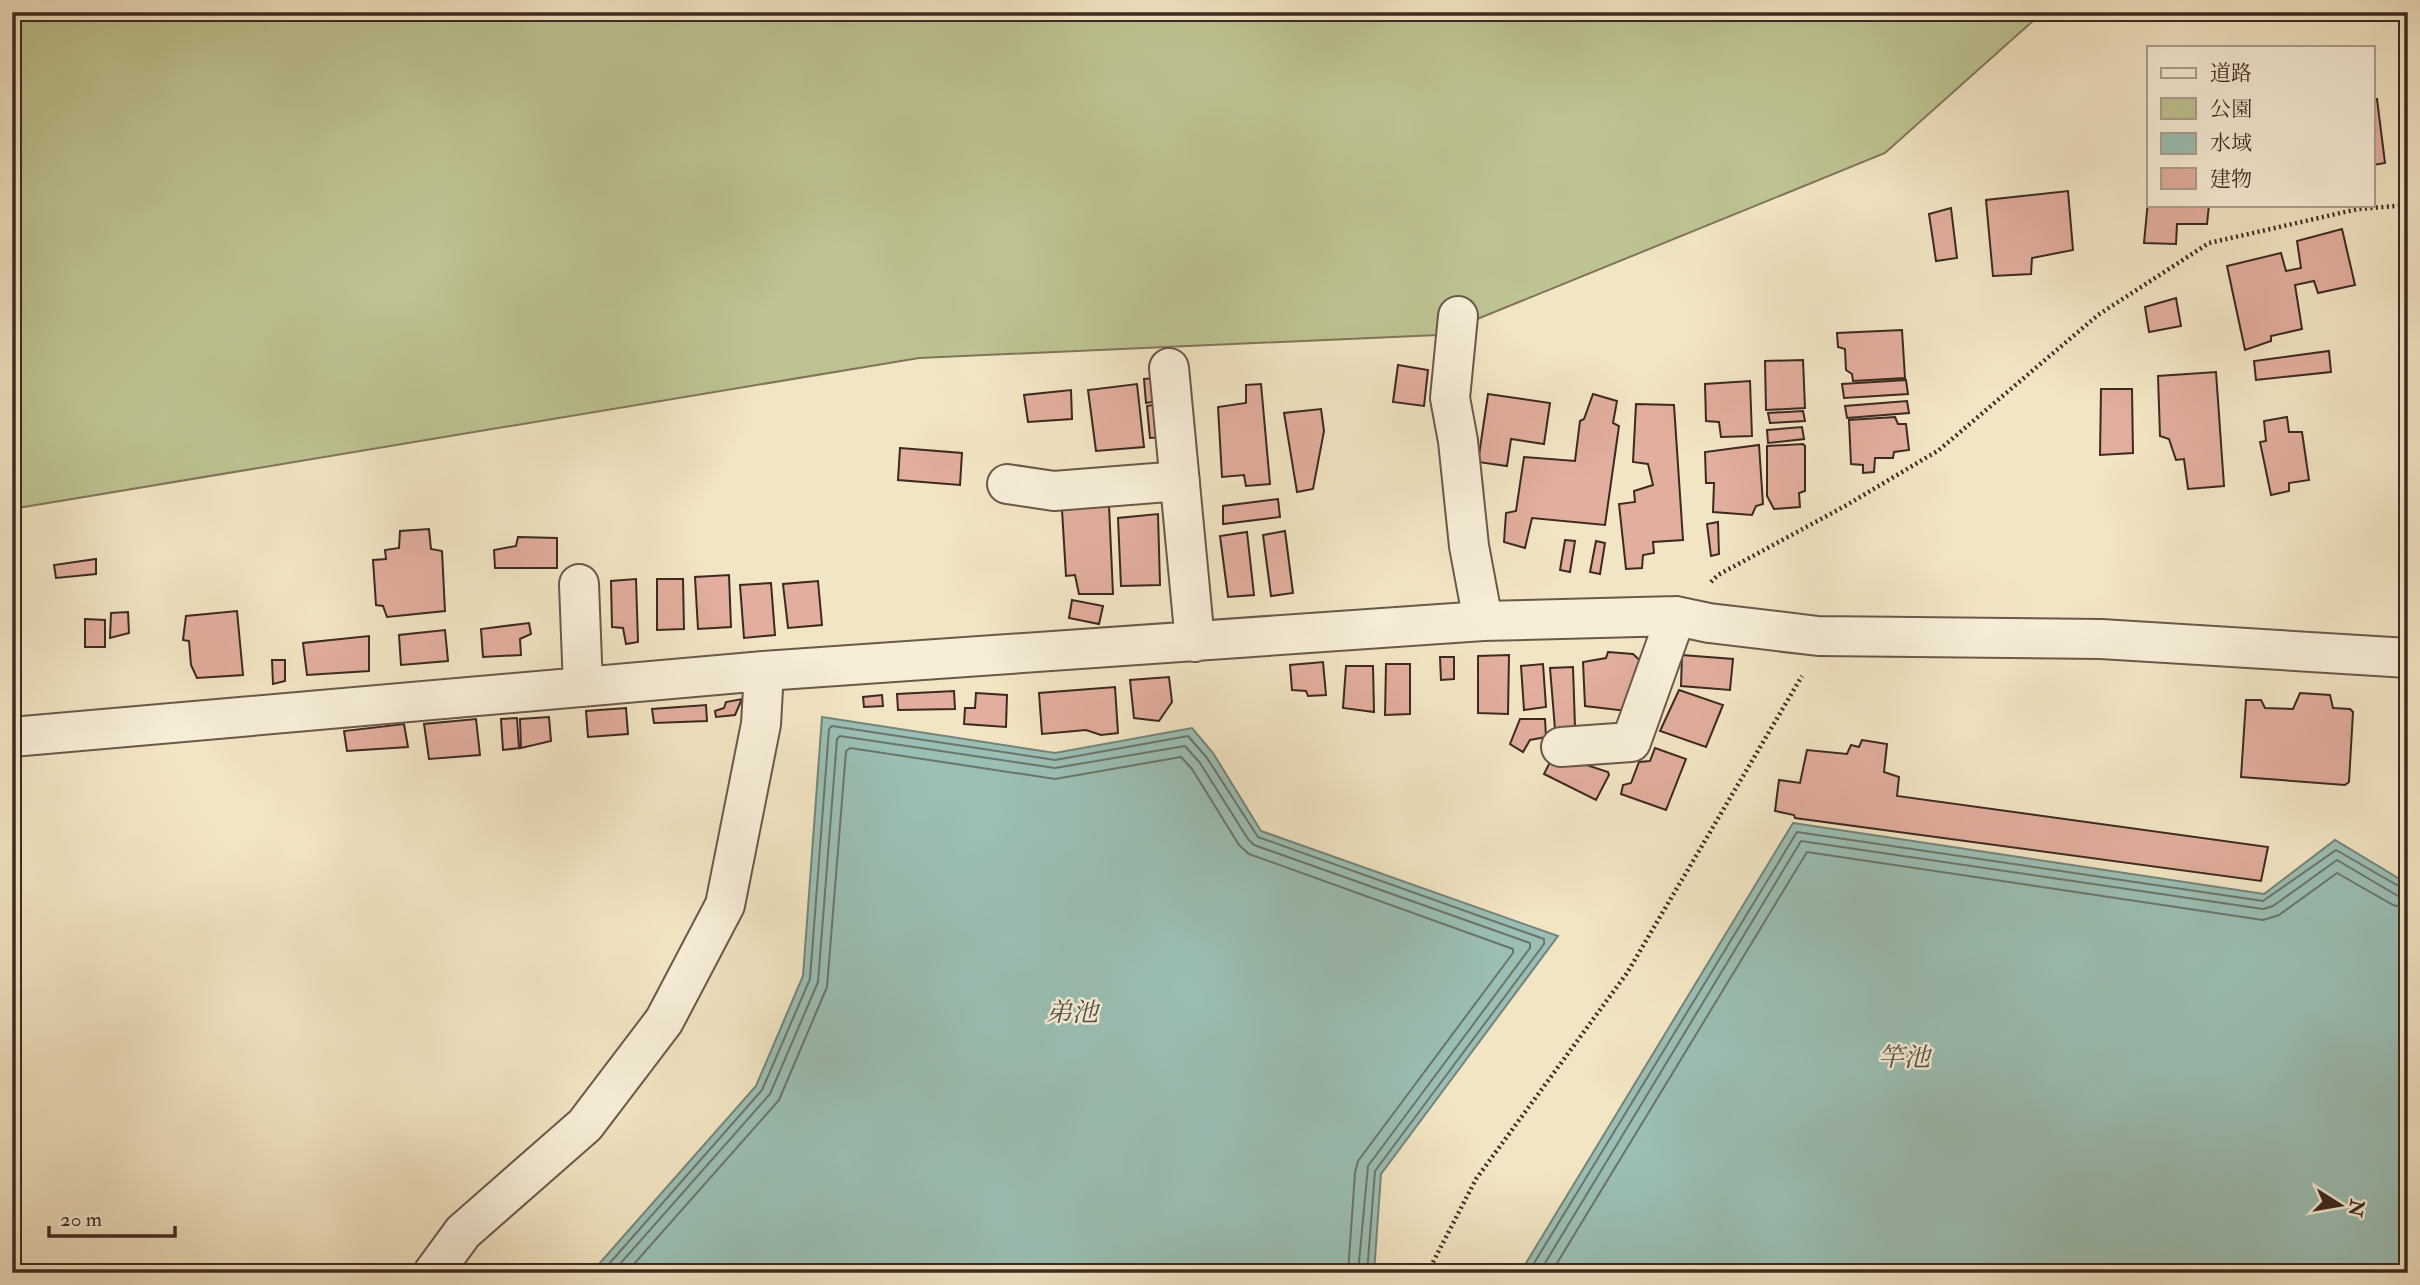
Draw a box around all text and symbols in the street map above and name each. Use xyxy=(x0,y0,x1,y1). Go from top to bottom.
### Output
legend xyxy=(2147,46,2374,206)
text: 道路 xyxy=(2210,60,2252,87)
text: 公園 xyxy=(2210,96,2252,123)
text: 水域 xyxy=(2210,130,2252,157)
text: 建物 xyxy=(2210,166,2252,193)
water label: 弟池 xyxy=(1046,997,1101,1029)
water label: 竿池 xyxy=(1878,1042,1933,1074)
north arrow xyxy=(2304,1170,2374,1240)
scale bar xyxy=(49,1194,175,1238)
text: N xyxy=(2342,1196,2369,1220)
text: 20 m xyxy=(60,1206,102,1233)

